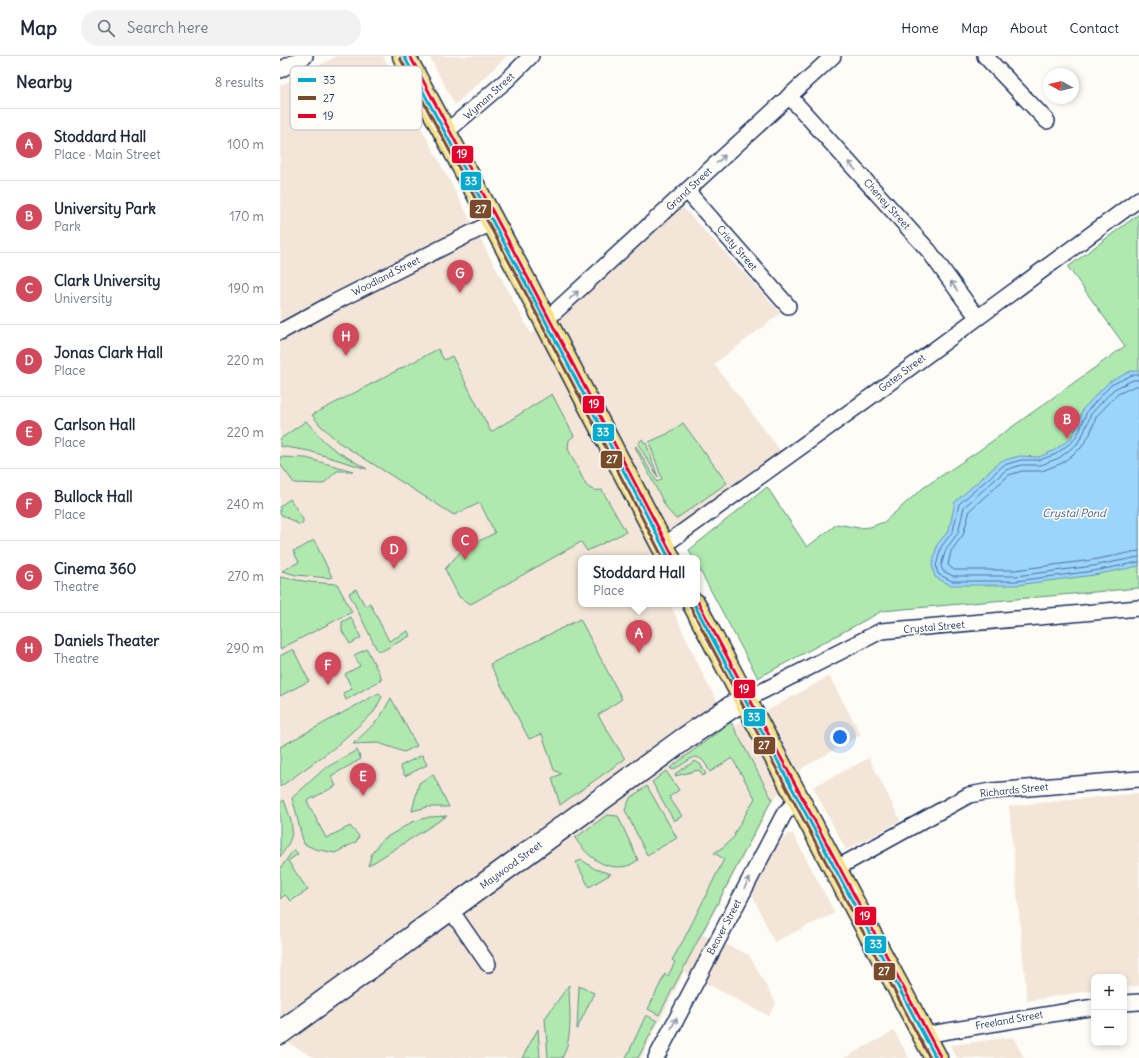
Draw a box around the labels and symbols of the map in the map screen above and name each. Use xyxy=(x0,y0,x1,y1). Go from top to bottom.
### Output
legend xyxy=(290,66,422,130)
north arrow xyxy=(1043,68,1079,104)
street label: Wyman Street xyxy=(461,69,518,122)
text: 33 xyxy=(323,73,336,87)
text: 27 xyxy=(323,91,335,105)
text: 19 xyxy=(323,109,334,123)
line badge: 19 xyxy=(451,145,474,164)
text: 19 xyxy=(457,147,467,161)
one-way arrow xyxy=(716,155,726,164)
one-way arrow xyxy=(848,161,857,171)
street label: Grand Street xyxy=(663,164,715,213)
line badge: 33 xyxy=(460,171,482,191)
text: 33 xyxy=(465,174,477,188)
street label: Cheney Street xyxy=(861,176,914,232)
line badge: 27 xyxy=(469,199,492,219)
text: 27 xyxy=(475,202,487,216)
street label: Cristy Street xyxy=(714,223,761,274)
street label: Woodland Street xyxy=(350,253,423,299)
pin: G xyxy=(447,260,473,293)
one-way arrow xyxy=(950,281,958,292)
one-way arrow xyxy=(569,290,579,300)
pin: H xyxy=(333,323,359,356)
street label: Gates Street xyxy=(876,351,928,395)
line badge: 19 xyxy=(582,395,605,414)
text: 19 xyxy=(589,397,599,411)
pin: B xyxy=(1054,406,1080,439)
line badge: 33 xyxy=(592,423,615,442)
text: 33 xyxy=(597,425,609,439)
line badge: 27 xyxy=(600,450,623,469)
text: 27 xyxy=(606,452,618,466)
water label: Crystal Pond xyxy=(1042,506,1107,520)
pin: C xyxy=(452,527,478,560)
pin: D xyxy=(381,536,407,569)
street label: Crystal Street xyxy=(903,618,966,636)
pin: A xyxy=(626,620,652,653)
pin: F xyxy=(315,652,341,685)
line badge: 19 xyxy=(733,679,756,699)
text: 19 xyxy=(739,682,749,696)
line badge: 33 xyxy=(743,708,766,727)
text: 33 xyxy=(748,710,760,724)
your location xyxy=(830,727,850,747)
line badge: 27 xyxy=(753,736,776,755)
text: 27 xyxy=(758,738,770,752)
pin: E xyxy=(350,763,376,796)
street label: Richards Street xyxy=(979,780,1049,800)
street label: Maywood Street xyxy=(477,838,545,892)
one-way arrow xyxy=(744,878,751,890)
street label: Beaver Street xyxy=(704,896,744,957)
line badge: 19 xyxy=(854,906,877,926)
text: 19 xyxy=(860,909,870,923)
line badge: 33 xyxy=(864,935,887,954)
text: 33 xyxy=(870,937,882,951)
line badge: 27 xyxy=(873,962,896,981)
text: 27 xyxy=(878,964,890,978)
street label: Freeland Street xyxy=(974,1008,1044,1032)
one-way arrow xyxy=(671,1018,678,1030)

